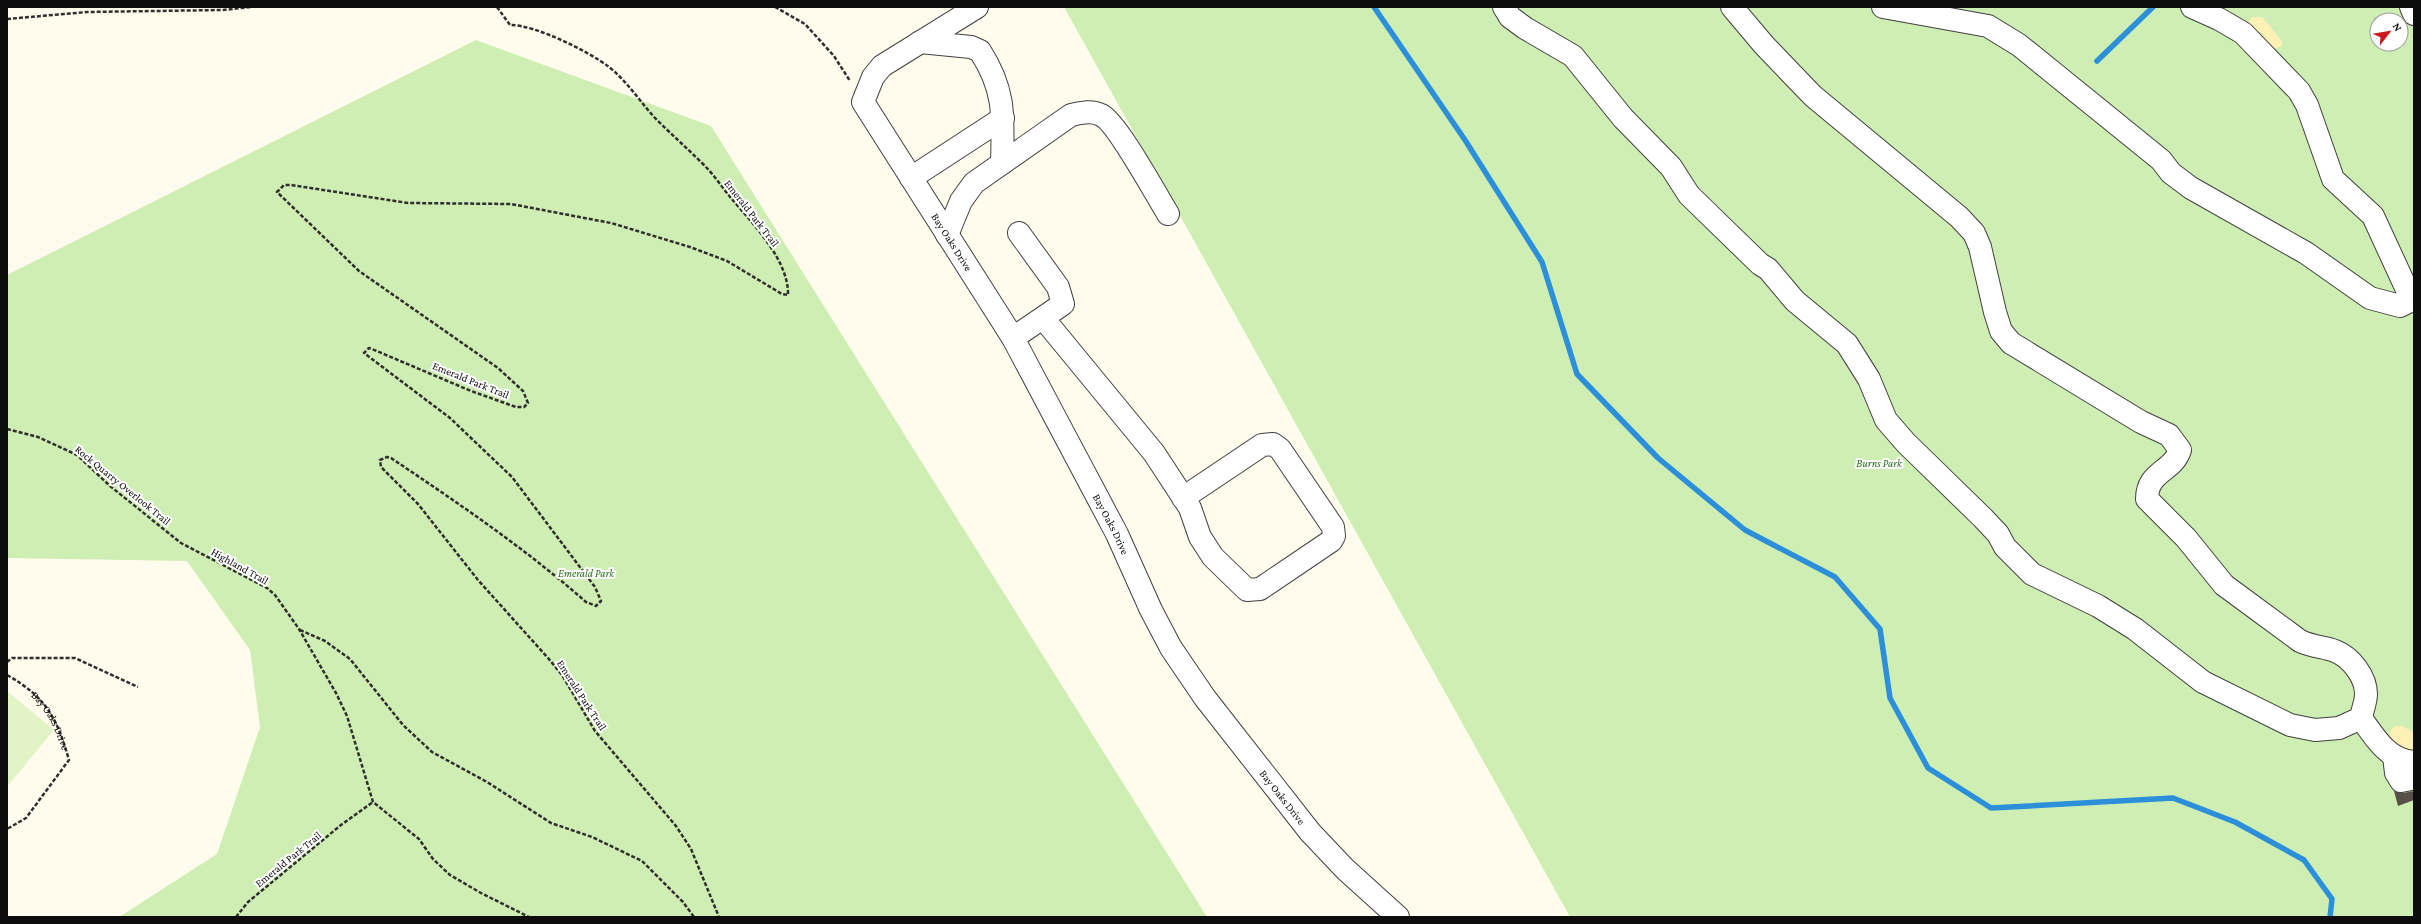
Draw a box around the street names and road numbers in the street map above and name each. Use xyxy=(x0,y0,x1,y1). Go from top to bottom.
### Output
street label: Emerald Park Trail xyxy=(722,177,782,249)
street label: Bay Oaks Drive xyxy=(929,211,975,273)
street label: Emerald Park Trail xyxy=(431,359,511,401)
street label: Rock Quarry Overlook Trail xyxy=(72,443,173,528)
street label: Bay Oaks Drive xyxy=(1091,492,1131,556)
street label: Highland Trail xyxy=(209,545,271,588)
street label: Emerald Park Trail xyxy=(555,658,609,732)
street label: Bay Oaks Drive xyxy=(29,689,72,752)
street label: Bay Oaks Drive xyxy=(1257,767,1308,827)
street label: Emerald Park Trail xyxy=(253,829,323,889)

